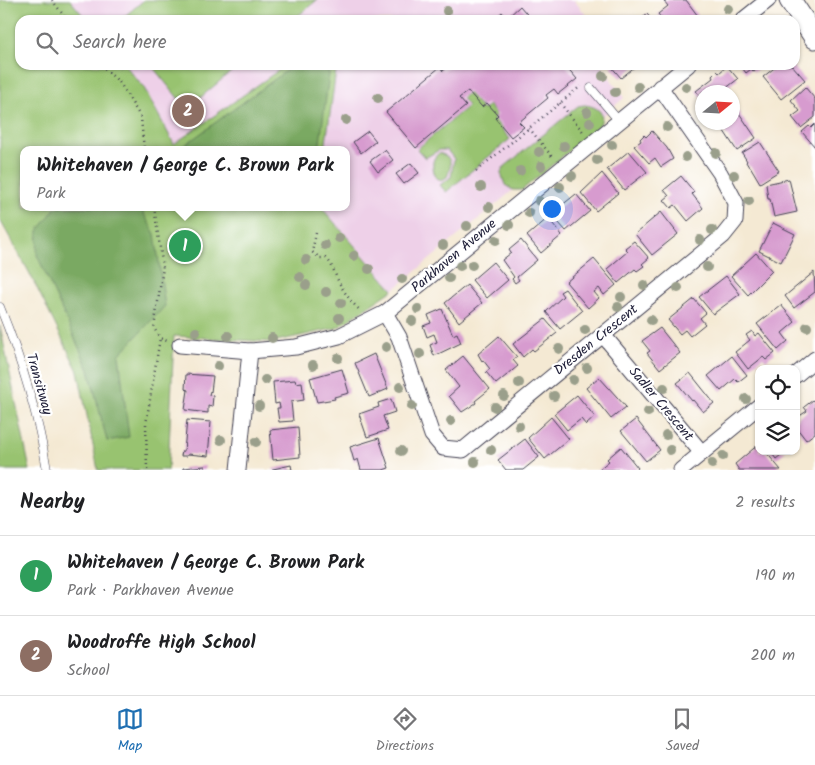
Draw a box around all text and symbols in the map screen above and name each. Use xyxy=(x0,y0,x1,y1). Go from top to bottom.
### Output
search box xyxy=(15,15,800,70)
text: Search here xyxy=(73,28,167,58)
icon: search xyxy=(33,29,61,57)
north arrow xyxy=(695,85,740,130)
pin: 2 xyxy=(172,92,204,130)
popup xyxy=(20,146,350,211)
text: Whitehaven / George C. Brown Park xyxy=(36,151,334,181)
text: Park xyxy=(36,181,65,206)
your location xyxy=(539,196,565,222)
street label: Parkhaven Avenue xyxy=(406,213,502,298)
pin: 1 xyxy=(169,227,201,265)
street label: Dresden Crescent xyxy=(549,299,643,381)
street label: Transitway xyxy=(20,350,58,418)
street label: Sadler Crescent xyxy=(623,362,699,447)
map controls xyxy=(755,365,800,455)
button: locate xyxy=(755,365,800,410)
button: layers xyxy=(755,410,800,455)
text: Nearby xyxy=(20,486,85,519)
text: 2 results xyxy=(735,490,795,515)
text: Whitehaven / George C. Brown Park xyxy=(67,548,364,578)
text: 1 xyxy=(34,563,38,588)
text: 190 m xyxy=(755,563,795,588)
text: Park · Parkhaven Avenue xyxy=(67,578,234,603)
text: Woodroffe High School xyxy=(67,628,255,658)
text: 2 xyxy=(31,643,41,668)
text: 200 m xyxy=(751,643,795,668)
text: School xyxy=(67,658,110,683)
tab: Map xyxy=(116,705,144,757)
tab: Directions xyxy=(376,705,434,757)
tab: Saved xyxy=(666,705,699,757)

